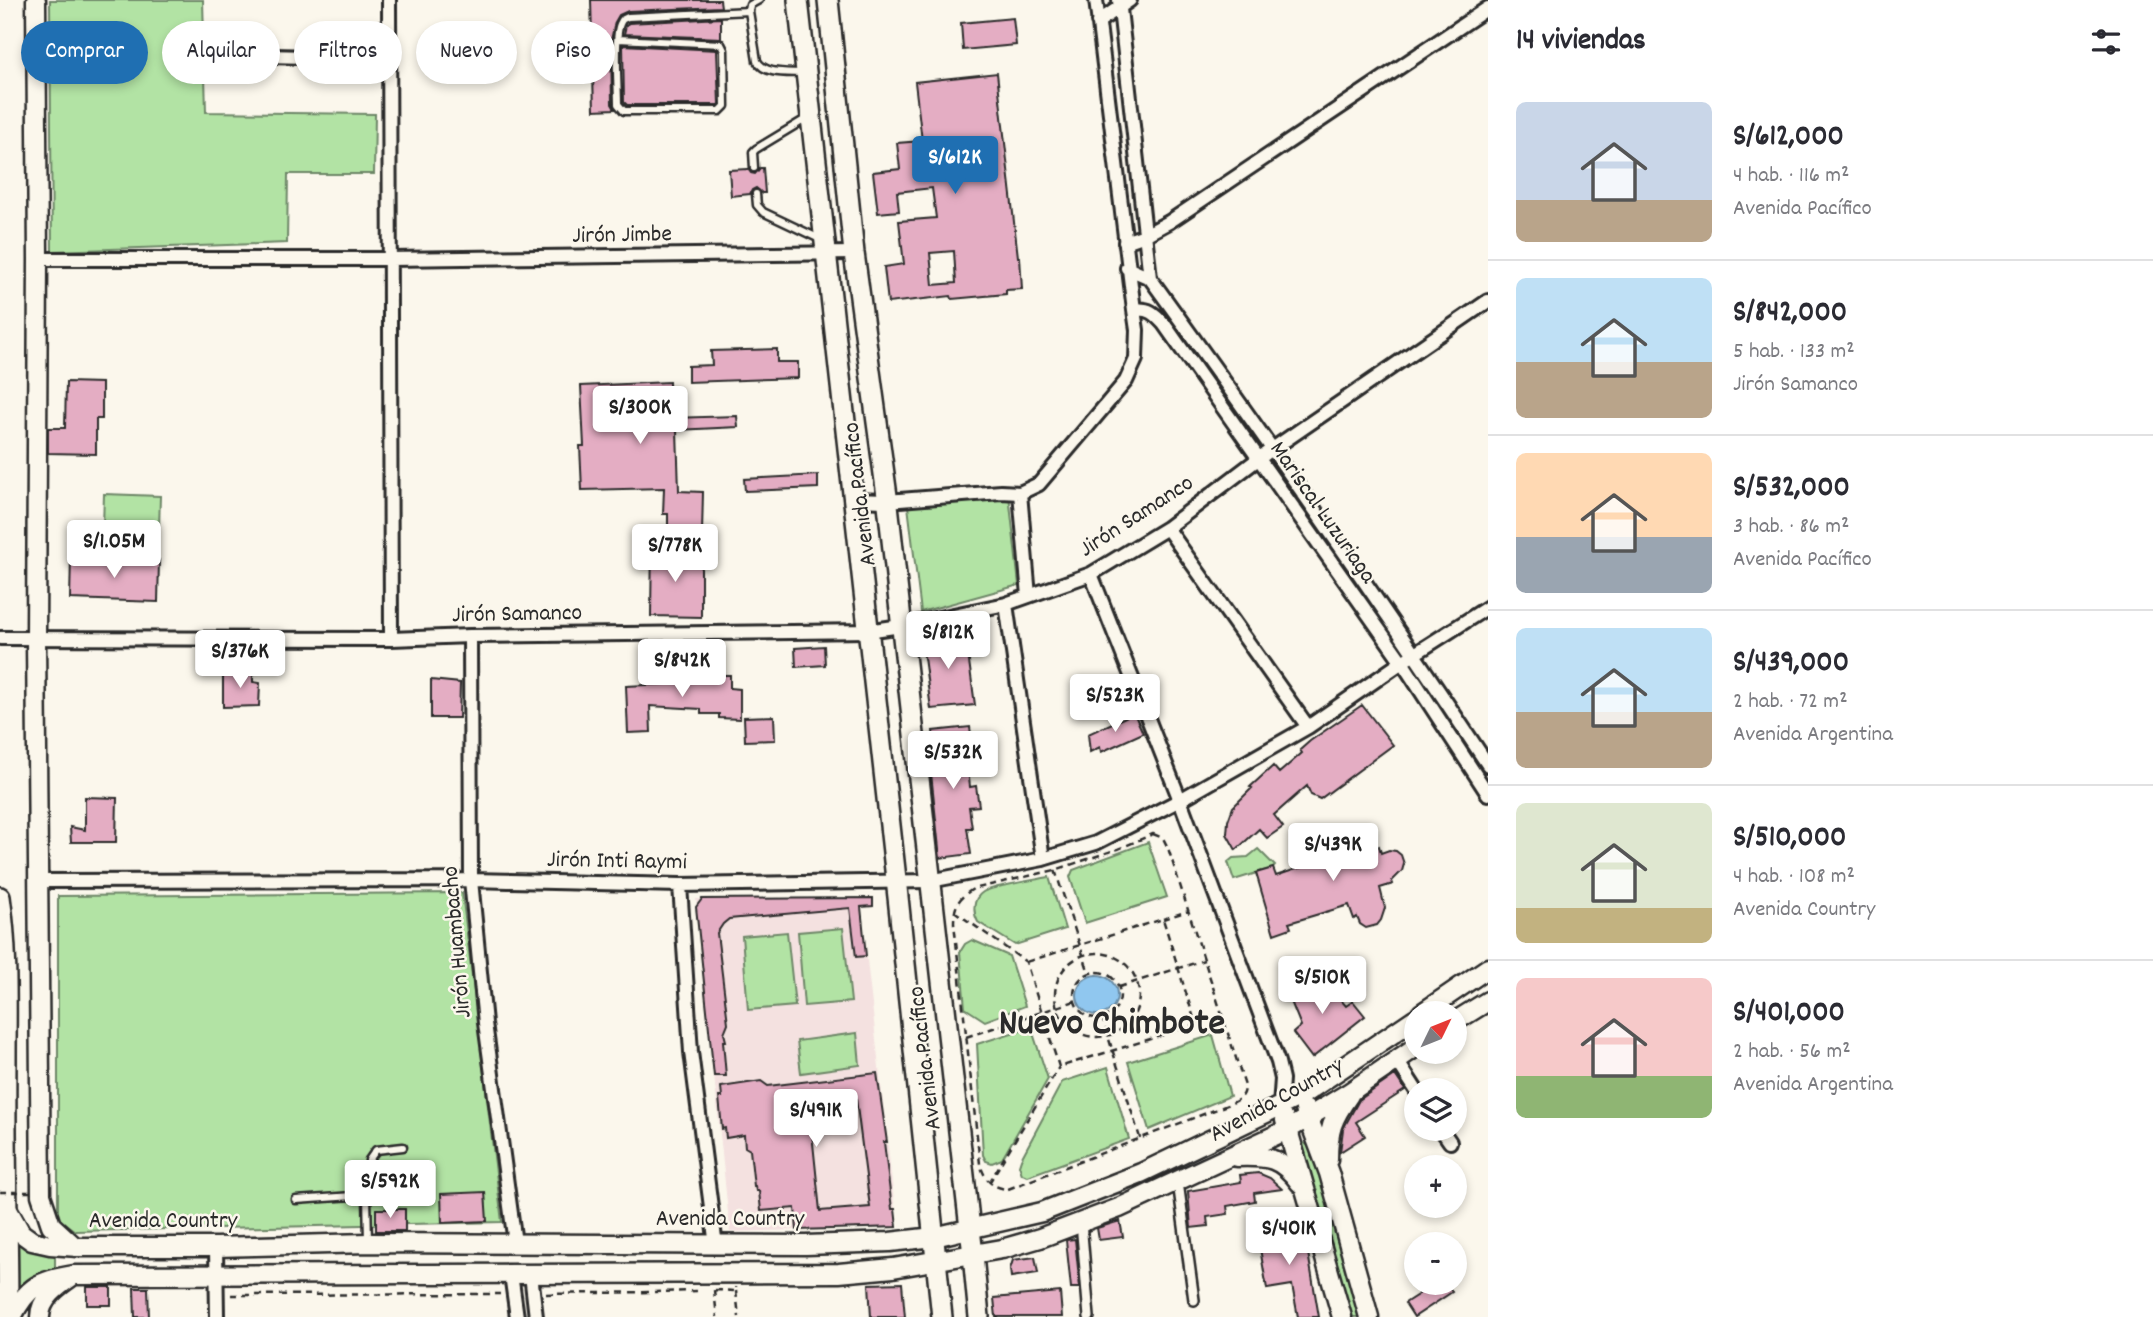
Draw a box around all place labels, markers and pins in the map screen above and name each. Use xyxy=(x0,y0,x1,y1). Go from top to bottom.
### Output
pin: S/612K xyxy=(898,136,1012,196)
pin: S/300K xyxy=(583,386,697,446)
pin: S/1.05M xyxy=(49,520,179,580)
pin: S/778K xyxy=(618,524,732,584)
pin: S/812K xyxy=(891,612,1005,671)
pin: S/376K xyxy=(183,630,297,690)
pin: S/842K xyxy=(625,640,739,699)
pin: S/523K xyxy=(1058,674,1172,734)
pin: S/532K xyxy=(896,732,1010,791)
pin: S/439K xyxy=(1276,824,1390,883)
pin: S/510K xyxy=(1265,956,1379,1016)
pin: S/491K xyxy=(759,1090,873,1149)
pin: S/592K xyxy=(333,1160,447,1220)
pin: S/401K xyxy=(1232,1208,1346,1267)

